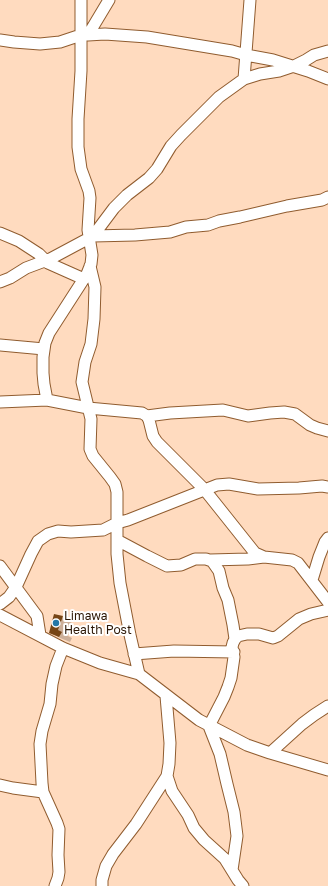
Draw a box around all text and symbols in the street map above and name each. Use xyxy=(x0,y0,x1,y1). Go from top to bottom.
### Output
place label: Limawa Health Post xyxy=(64,609,132,637)
marker: Limawa Health Post xyxy=(51,618,61,628)

